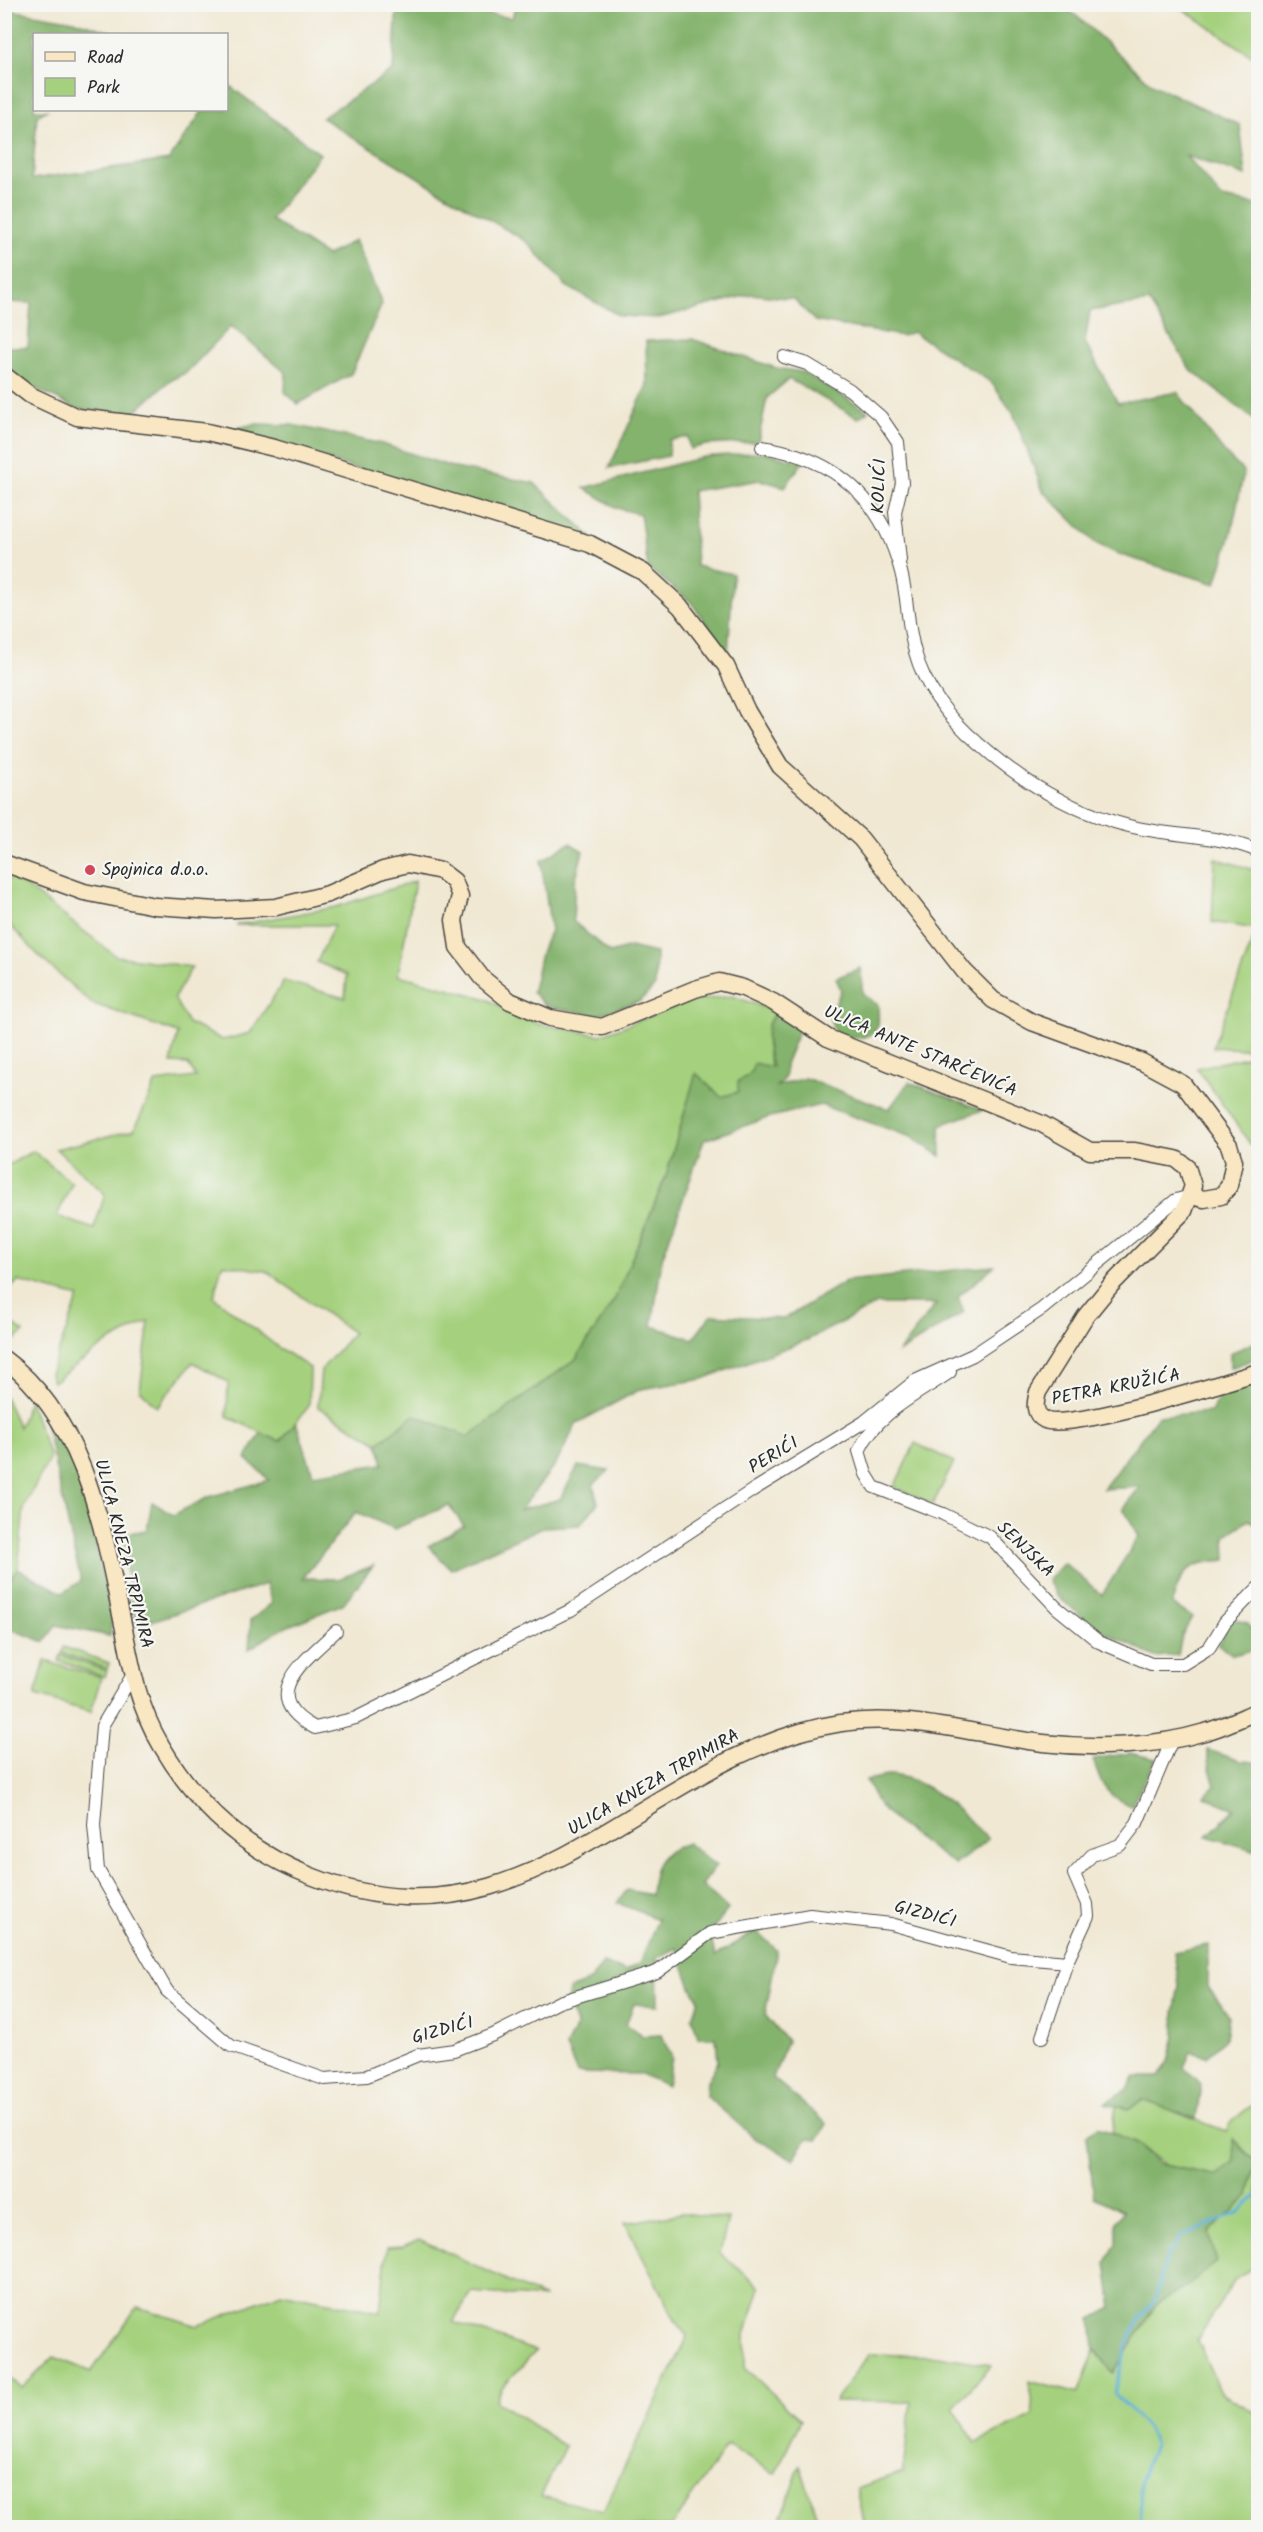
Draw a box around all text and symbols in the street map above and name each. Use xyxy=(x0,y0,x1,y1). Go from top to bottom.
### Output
legend xyxy=(33,33,228,111)
text: Road xyxy=(87,44,124,73)
text: Park xyxy=(87,74,120,103)
street label: KOLIĆI xyxy=(865,458,895,514)
place label: Spojnica d.o.o. xyxy=(102,856,209,885)
marker: Spojnica d.o.o. xyxy=(83,863,97,877)
street label: ULICA ANTE STARČEVIĆA xyxy=(819,998,1021,1106)
street label: PETRA KRUŽIĆA xyxy=(1049,1361,1183,1415)
street label: PERIĆI xyxy=(743,1430,805,1482)
street label: ULICA KNEZA TRPIMIRA xyxy=(85,1456,161,1652)
street label: SENJSKA xyxy=(989,1515,1061,1585)
street label: ULICA KNEZA TRPIMIRA xyxy=(563,1722,746,1844)
street label: GIZDIĆI xyxy=(891,1893,959,1937)
street label: GIZDIĆI xyxy=(409,2009,477,2053)

